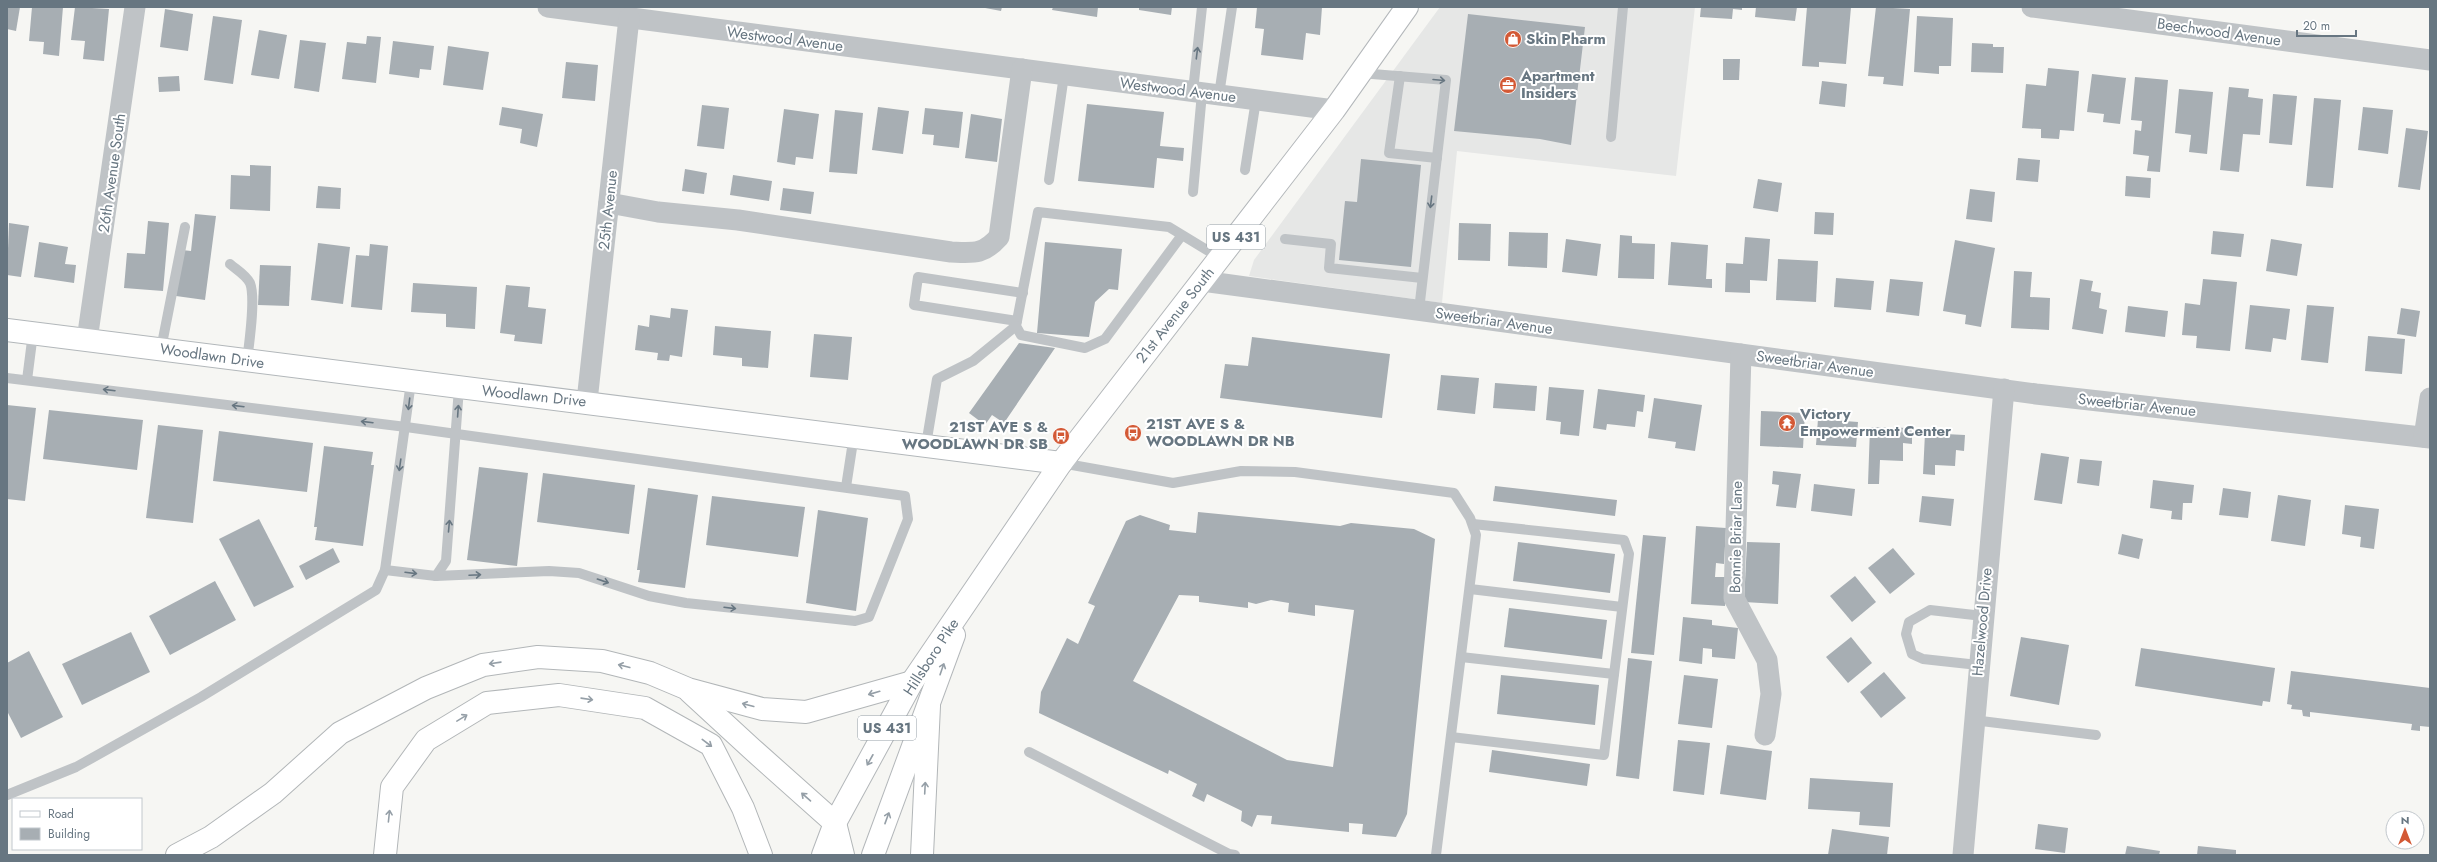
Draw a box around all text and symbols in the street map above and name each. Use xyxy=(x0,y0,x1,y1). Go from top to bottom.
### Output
street label: Beechwood Avenue xyxy=(2156,12,2283,52)
scale bar xyxy=(2297,12,2356,38)
text: 20 m xyxy=(2303,17,2330,35)
street label: Westwood Avenue xyxy=(726,21,845,57)
place label: Skin Pharm xyxy=(1526,28,1606,50)
shop icon: Skin Pharm xyxy=(1503,29,1523,49)
one-way arrow xyxy=(1193,47,1201,60)
place label: Apartment Insiders xyxy=(1520,65,1595,104)
street label: Westwood Avenue xyxy=(1119,72,1238,108)
office icon: Apartment Insiders xyxy=(1498,75,1518,95)
one-way arrow xyxy=(1432,76,1445,83)
street label: 26th Avenue South xyxy=(93,112,131,234)
street label: 25th Avenue xyxy=(593,169,623,251)
one-way arrow xyxy=(1427,195,1435,208)
road number: US 431 xyxy=(1207,225,1265,249)
street label: 21st Avenue South xyxy=(1130,262,1220,368)
street label: Sweetbriar Avenue xyxy=(1434,302,1554,340)
street label: Woodlawn Drive xyxy=(158,338,266,374)
street label: Sweetbriar Avenue xyxy=(1755,345,1875,383)
street label: Woodlawn Drive xyxy=(481,380,588,412)
one-way arrow xyxy=(103,387,116,394)
street label: Sweetbriar Avenue xyxy=(2077,388,2197,422)
one-way arrow xyxy=(405,397,413,410)
one-way arrow xyxy=(232,402,245,410)
place label: Victory Empowerment Center xyxy=(1799,403,1952,442)
one-way arrow xyxy=(454,405,461,418)
place label: 21ST AVE S & WOODLAWN DR NB xyxy=(1146,413,1295,452)
temple icon: Victory Empowerment Center xyxy=(1777,413,1797,433)
place label: 21ST AVE S & WOODLAWN DR SB xyxy=(902,416,1049,455)
one-way arrow xyxy=(361,418,374,426)
bus stop icon: 21ST AVE S & WOODLAWN DR NB xyxy=(1123,423,1143,443)
bus stop icon: 21ST AVE S & WOODLAWN DR SB xyxy=(1051,426,1071,446)
one-way arrow xyxy=(396,458,404,471)
street label: Bonnie Briar Lane xyxy=(1724,480,1748,593)
one-way arrow xyxy=(445,520,452,533)
street label: Hazelwood Drive xyxy=(1966,567,1998,677)
one-way arrow xyxy=(404,569,417,577)
one-way arrow xyxy=(468,571,481,578)
one-way arrow xyxy=(597,578,609,586)
one-way arrow xyxy=(723,605,736,612)
street label: Hillsboro Pike xyxy=(898,614,964,700)
one-way arrow xyxy=(489,659,502,667)
one-way arrow xyxy=(618,662,631,670)
one-way arrow xyxy=(938,663,946,675)
one-way arrow xyxy=(868,690,881,697)
one-way arrow xyxy=(581,695,594,703)
one-way arrow xyxy=(742,701,755,709)
one-way arrow xyxy=(457,714,468,722)
road number: US 431 xyxy=(858,716,916,740)
one-way arrow xyxy=(701,739,712,747)
one-way arrow xyxy=(865,754,873,766)
one-way arrow xyxy=(921,782,929,795)
one-way arrow xyxy=(801,792,811,802)
legend xyxy=(12,798,142,850)
text: Road xyxy=(48,805,74,823)
one-way arrow xyxy=(385,810,393,823)
north arrow xyxy=(2385,810,2425,850)
text: N xyxy=(2401,812,2409,828)
one-way arrow xyxy=(883,813,891,825)
text: Building xyxy=(48,825,90,843)

